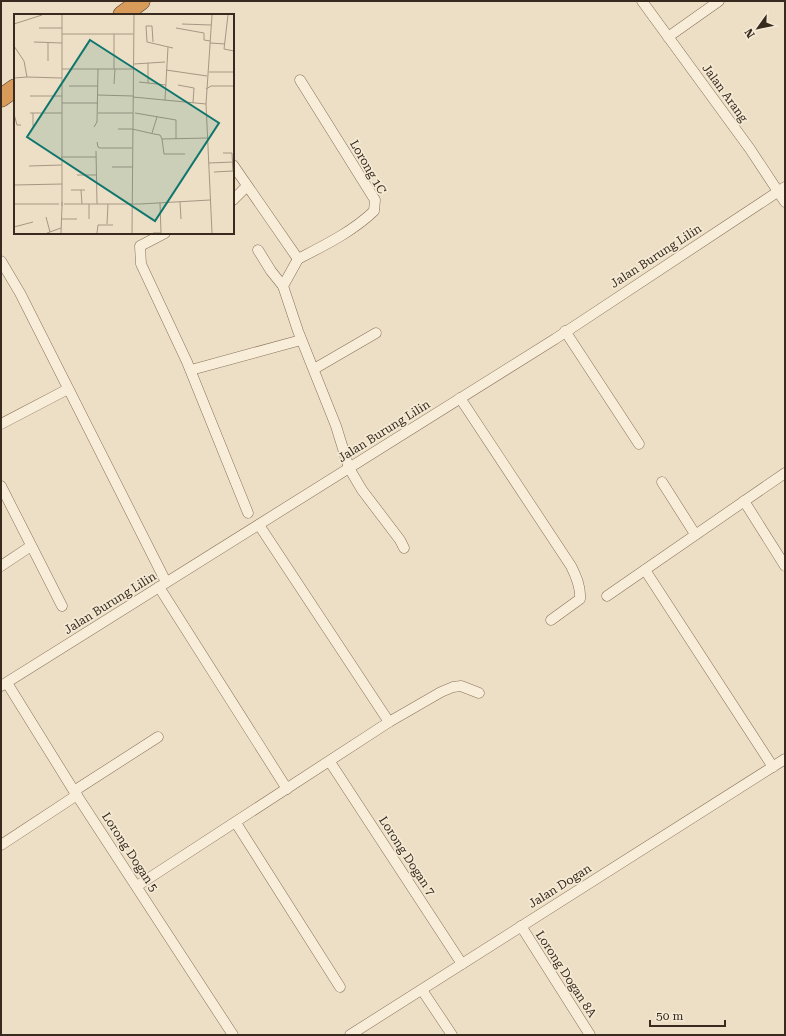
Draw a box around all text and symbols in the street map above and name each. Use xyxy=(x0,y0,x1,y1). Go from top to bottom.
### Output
north arrow xyxy=(738,8,778,48)
inset map xyxy=(14,14,234,234)
text: N xyxy=(742,26,758,40)
street label: Jalan Arang xyxy=(699,61,751,125)
street label: Lorong 1C xyxy=(347,138,389,197)
street label: Jalan Burung Lilin xyxy=(608,221,704,291)
street label: Jalan Burung Lilin xyxy=(335,397,433,465)
street label: Jalan Burung Lilin xyxy=(61,569,159,637)
street label: Lorong Dogan 5 xyxy=(99,810,161,895)
street label: Lorong Dogan 7 xyxy=(376,814,438,899)
street label: Jalan Dogan xyxy=(526,861,594,911)
street label: Lorong Dogan 8A xyxy=(533,928,600,1020)
scale bar xyxy=(650,1002,725,1028)
text: 50 m xyxy=(656,1009,683,1023)

